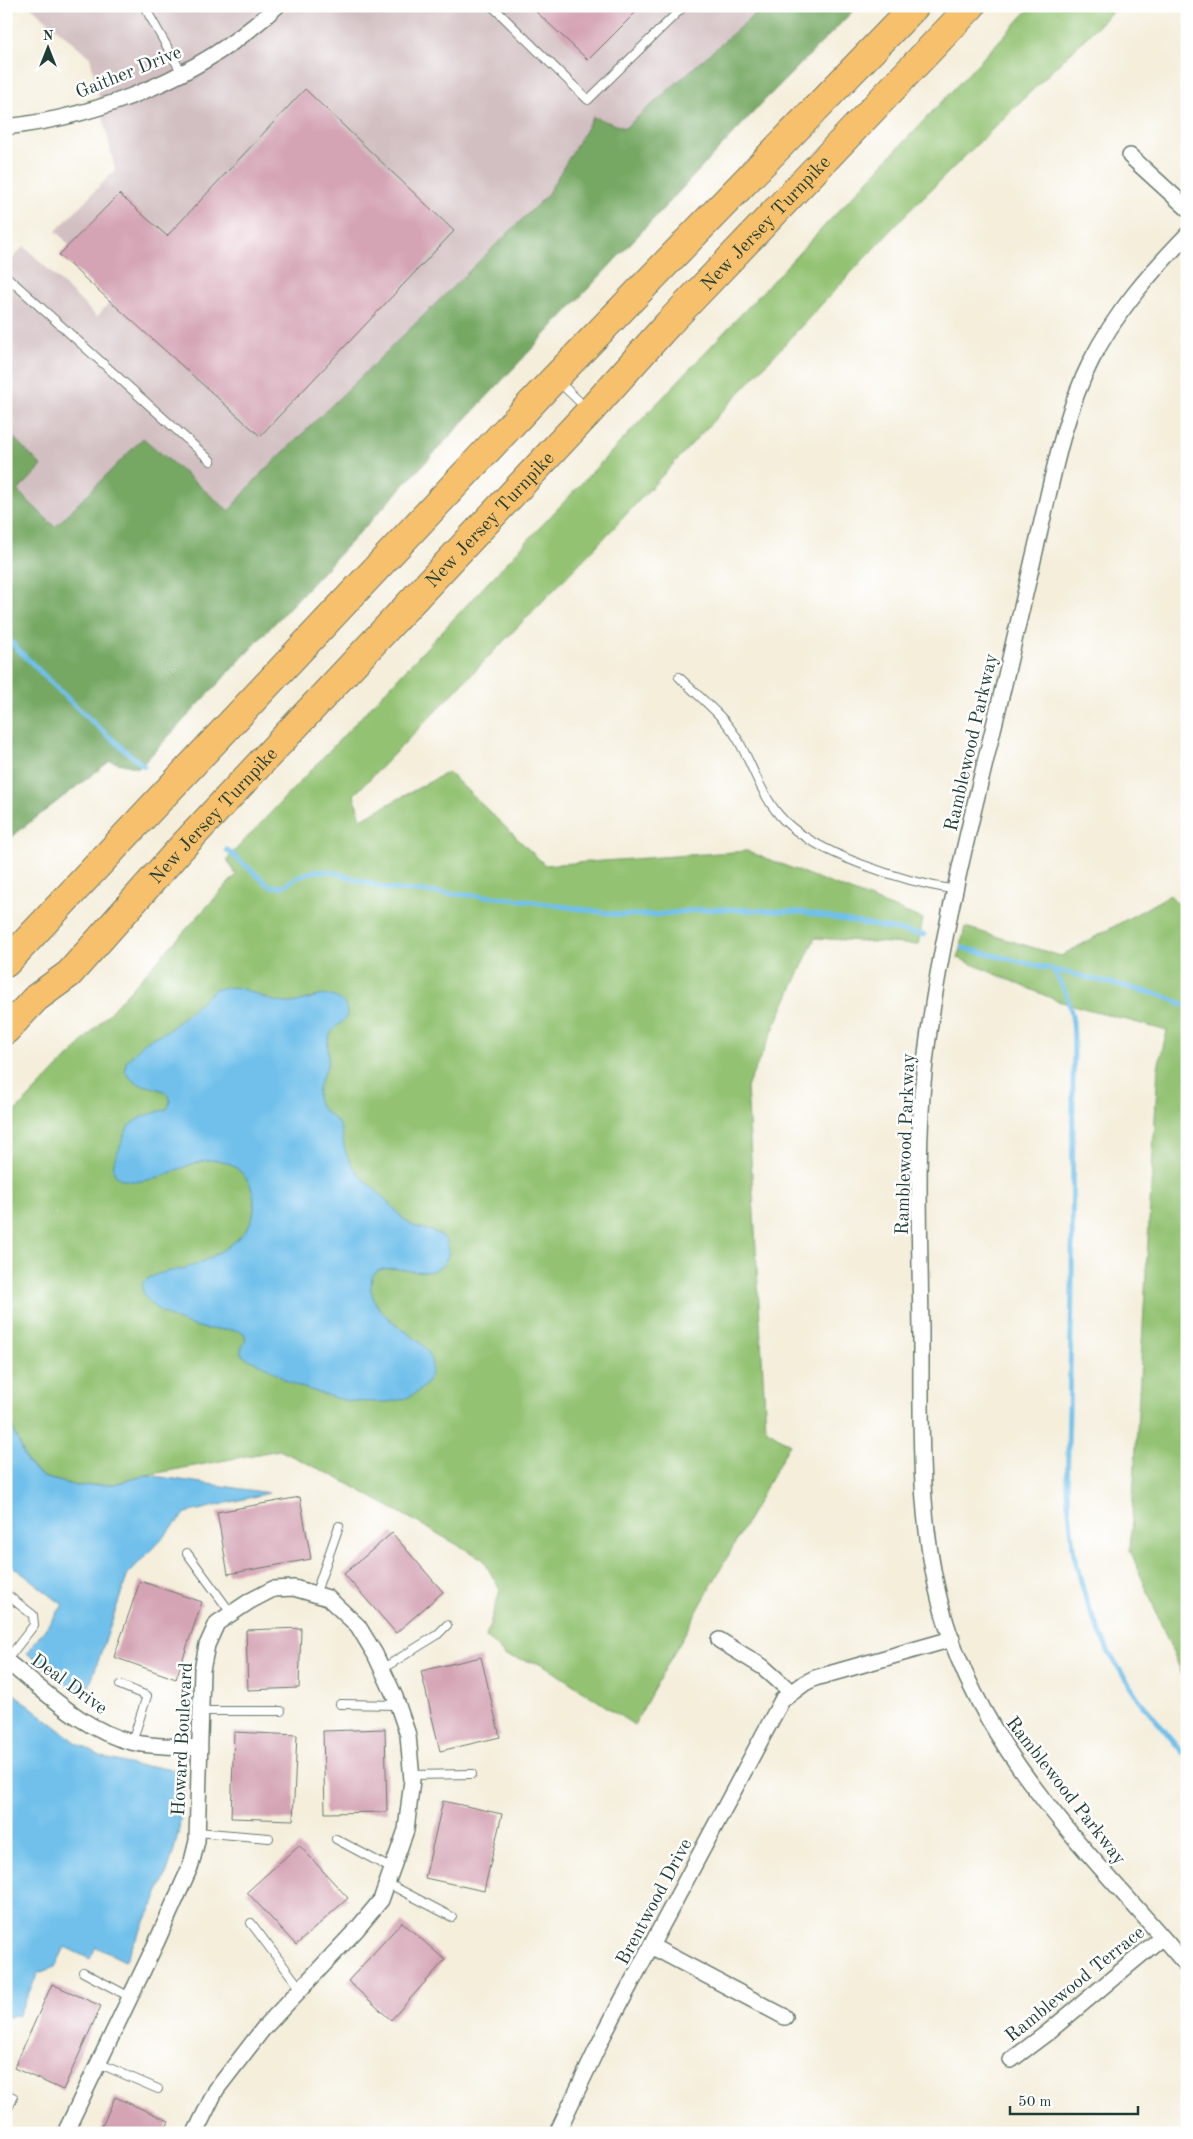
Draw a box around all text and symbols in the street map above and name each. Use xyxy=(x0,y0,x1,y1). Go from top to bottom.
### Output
north arrow xyxy=(22,22,72,72)
text: N xyxy=(43,29,54,43)
street label: Gaither Drive xyxy=(73,43,185,103)
street label: New Jersey Turnpike xyxy=(698,153,835,295)
street label: New Jersey Turnpike xyxy=(423,449,559,592)
street label: Ramblewood Parkway xyxy=(943,652,1002,833)
street label: New Jersey Turnpike xyxy=(147,745,282,888)
street label: Ramblewood Parkway xyxy=(894,1053,919,1235)
street label: Deal Drive xyxy=(27,1651,110,1719)
street label: Howard Boulevard xyxy=(170,1662,197,1816)
street label: Ramblewood Parkway xyxy=(1002,1714,1129,1869)
street label: Brentwood Drive xyxy=(614,1836,696,1968)
street label: Ramblewood Terrace xyxy=(1003,1923,1149,2047)
scale bar xyxy=(1010,2084,1138,2116)
text: 50 m xyxy=(1018,2095,1052,2110)

